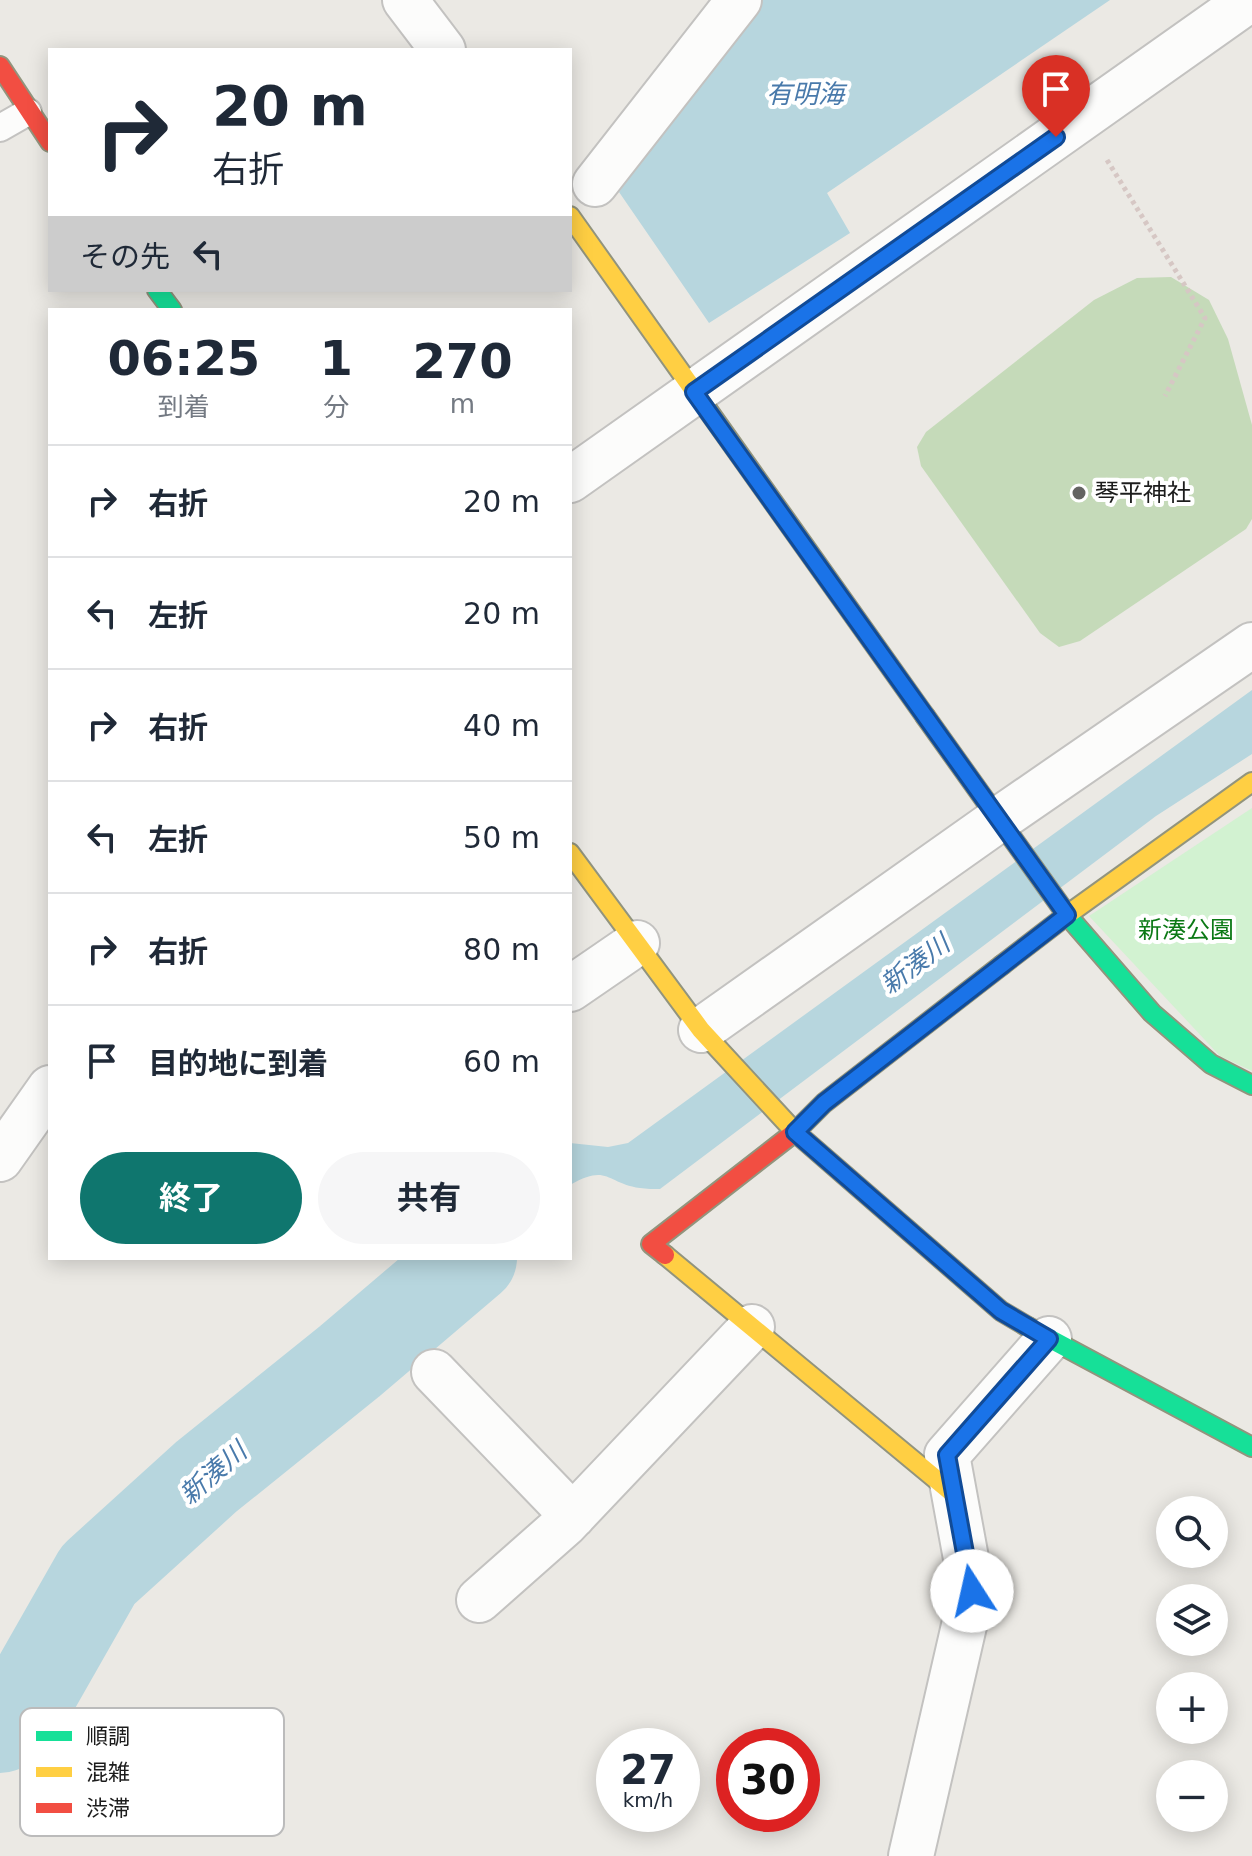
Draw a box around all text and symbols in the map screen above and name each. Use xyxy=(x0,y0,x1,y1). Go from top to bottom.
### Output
pin xyxy=(1022,55,1090,137)
icon: arrive xyxy=(1034,67,1078,111)
text: 20 m xyxy=(212,73,368,138)
water label: 有明海 xyxy=(766,79,848,109)
icon: right xyxy=(80,80,184,184)
text: 右折 xyxy=(212,149,284,190)
icon: left xyxy=(186,232,230,276)
text: その先 xyxy=(80,239,170,274)
text: 06:25 xyxy=(107,330,260,386)
text: 1 xyxy=(320,330,353,386)
text: 270 xyxy=(412,333,513,389)
text: m xyxy=(450,389,475,419)
text: 到着 xyxy=(158,392,210,422)
text: 分 xyxy=(323,392,349,422)
icon: right xyxy=(80,479,124,523)
place label: 琴平神社 xyxy=(1095,479,1191,507)
text: 20 m xyxy=(463,484,540,519)
marker: 琴平神社 xyxy=(1070,484,1088,502)
text: 右折 xyxy=(148,486,208,521)
icon: left xyxy=(80,591,124,635)
text: 20 m xyxy=(463,596,540,631)
text: 左折 xyxy=(148,598,208,633)
icon: right xyxy=(80,703,124,747)
text: 40 m xyxy=(463,708,540,743)
text: 右折 xyxy=(148,710,208,745)
icon: left xyxy=(80,815,124,859)
text: 50 m xyxy=(463,820,540,855)
text: 左折 xyxy=(148,822,208,857)
park label: 新湊公園 xyxy=(1138,916,1234,944)
icon: right xyxy=(80,927,124,971)
water label: 新湊川 xyxy=(875,927,958,999)
text: 80 m xyxy=(463,932,540,967)
text: 右折 xyxy=(148,934,208,969)
icon: arrive xyxy=(80,1039,124,1083)
text: 60 m xyxy=(463,1044,540,1079)
text: 目的地に到着 xyxy=(148,1046,328,1081)
button: 終了 xyxy=(80,1152,302,1244)
button: 共有 xyxy=(318,1152,540,1244)
water label: 新湊川 xyxy=(174,1434,255,1510)
map controls xyxy=(1156,1496,1228,1832)
button: search xyxy=(1156,1496,1228,1568)
position arrow xyxy=(930,1549,1014,1633)
button: layers xyxy=(1156,1584,1228,1656)
button: + xyxy=(1156,1672,1228,1744)
legend xyxy=(20,1708,284,1836)
text: 順調 xyxy=(86,1724,130,1749)
speed limit sign: 30 xyxy=(716,1728,820,1832)
text: 27 xyxy=(620,1747,676,1793)
text: 混雑 xyxy=(86,1760,130,1785)
button: − xyxy=(1156,1760,1228,1832)
text: km/h xyxy=(623,1788,673,1812)
text: 渋滞 xyxy=(86,1796,130,1821)

